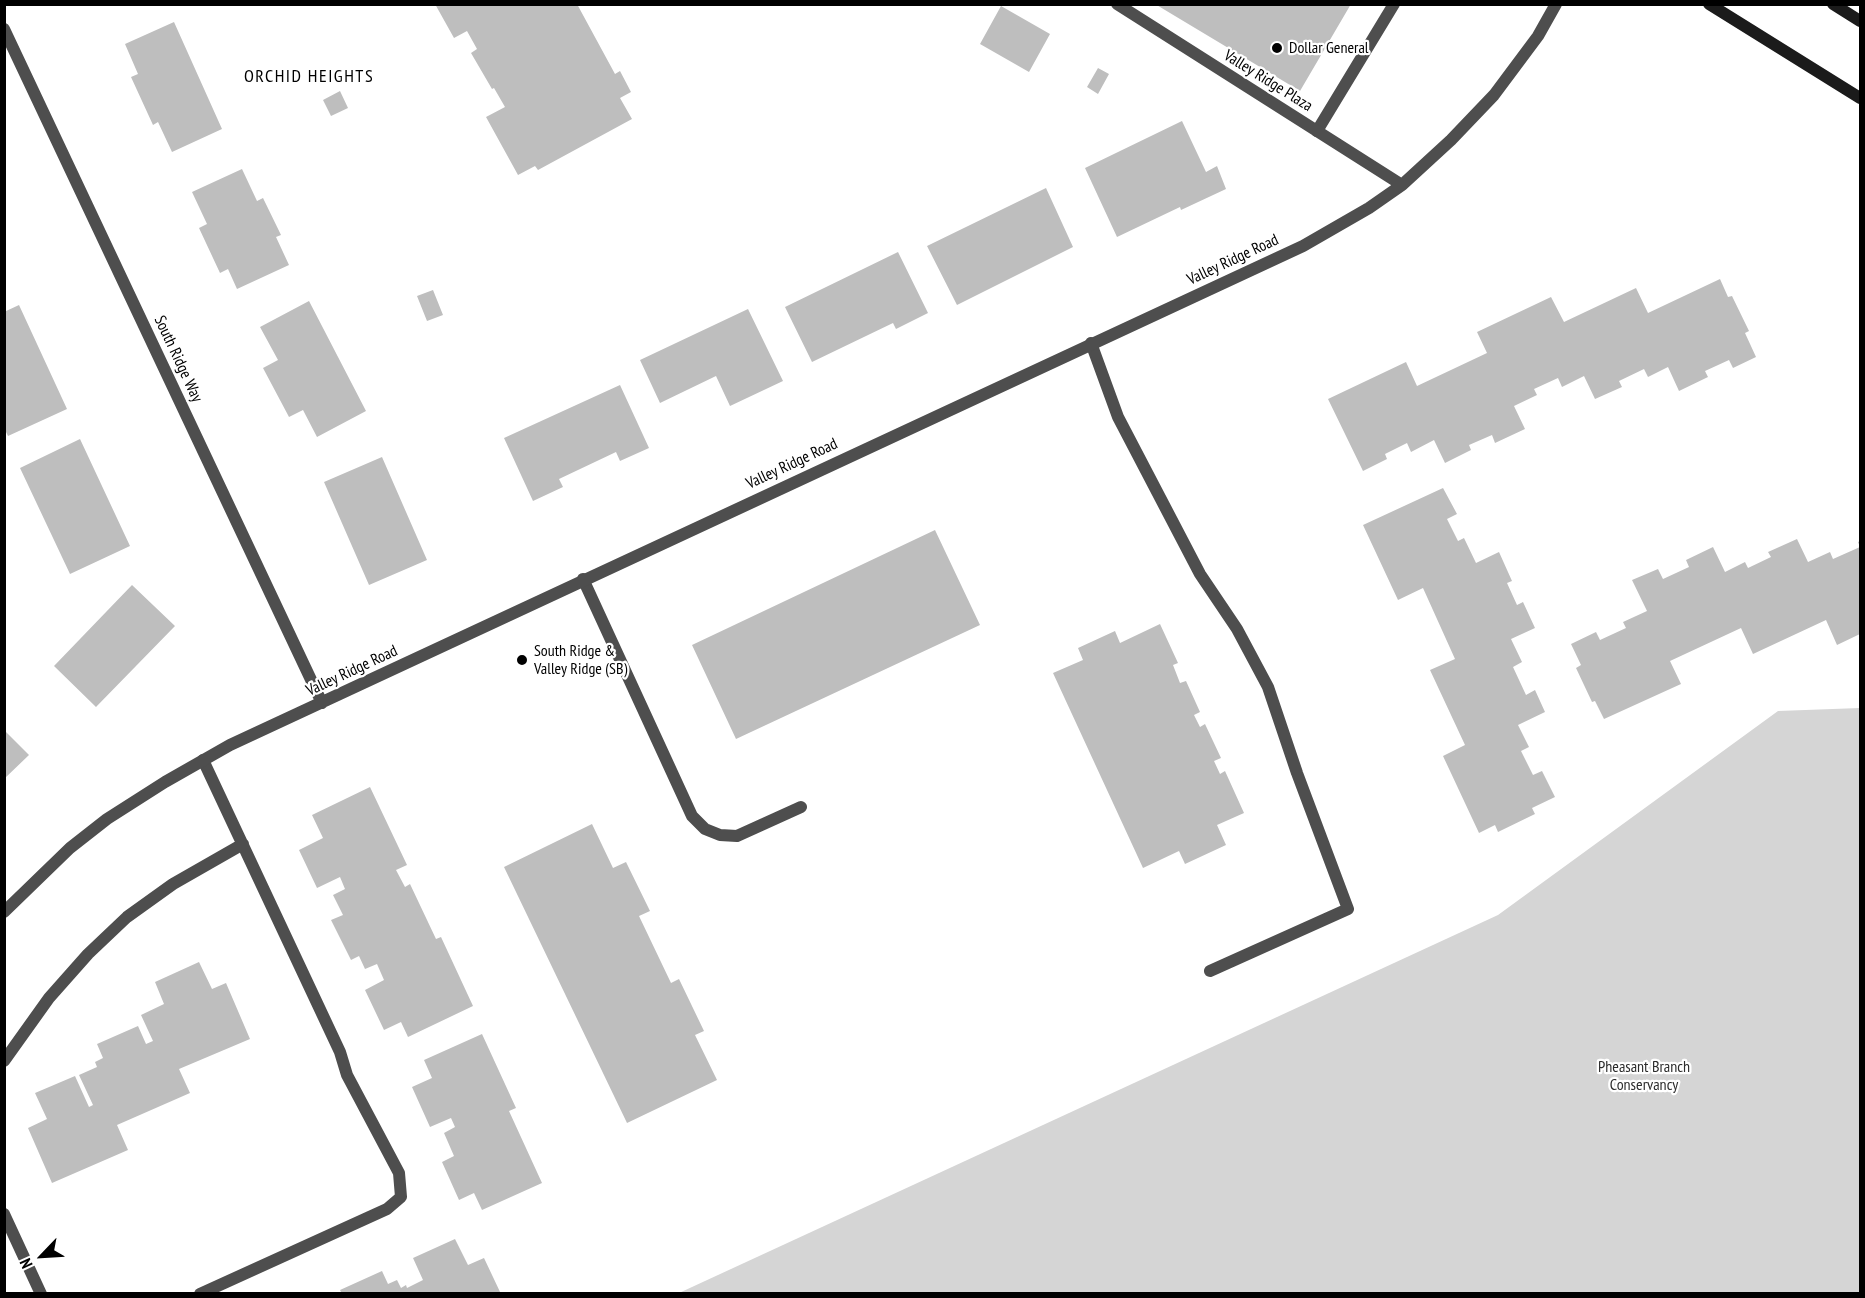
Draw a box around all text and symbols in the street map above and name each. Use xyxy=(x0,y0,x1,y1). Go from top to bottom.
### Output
place label: Dollar General xyxy=(1289,38,1369,58)
marker: Dollar General xyxy=(1270,41,1284,55)
street label: Valley Ridge Plaza xyxy=(1220,46,1316,116)
district label: ORCHID HEIGHTS xyxy=(244,66,374,88)
street label: Valley Ridge Road xyxy=(1184,230,1282,290)
street label: South Ridge Way xyxy=(150,313,206,405)
street label: Valley Ridge Road xyxy=(743,434,841,494)
street label: Valley Ridge Road xyxy=(303,641,401,701)
place label: South Ridge & Valley Ridge (SB) xyxy=(534,641,627,679)
marker: South Ridge & Valley Ridge (SB) xyxy=(515,653,529,667)
park label: Pheasant Branch Conservancy xyxy=(1598,1057,1690,1095)
north arrow xyxy=(12,1226,72,1286)
text: N xyxy=(15,1255,37,1272)

